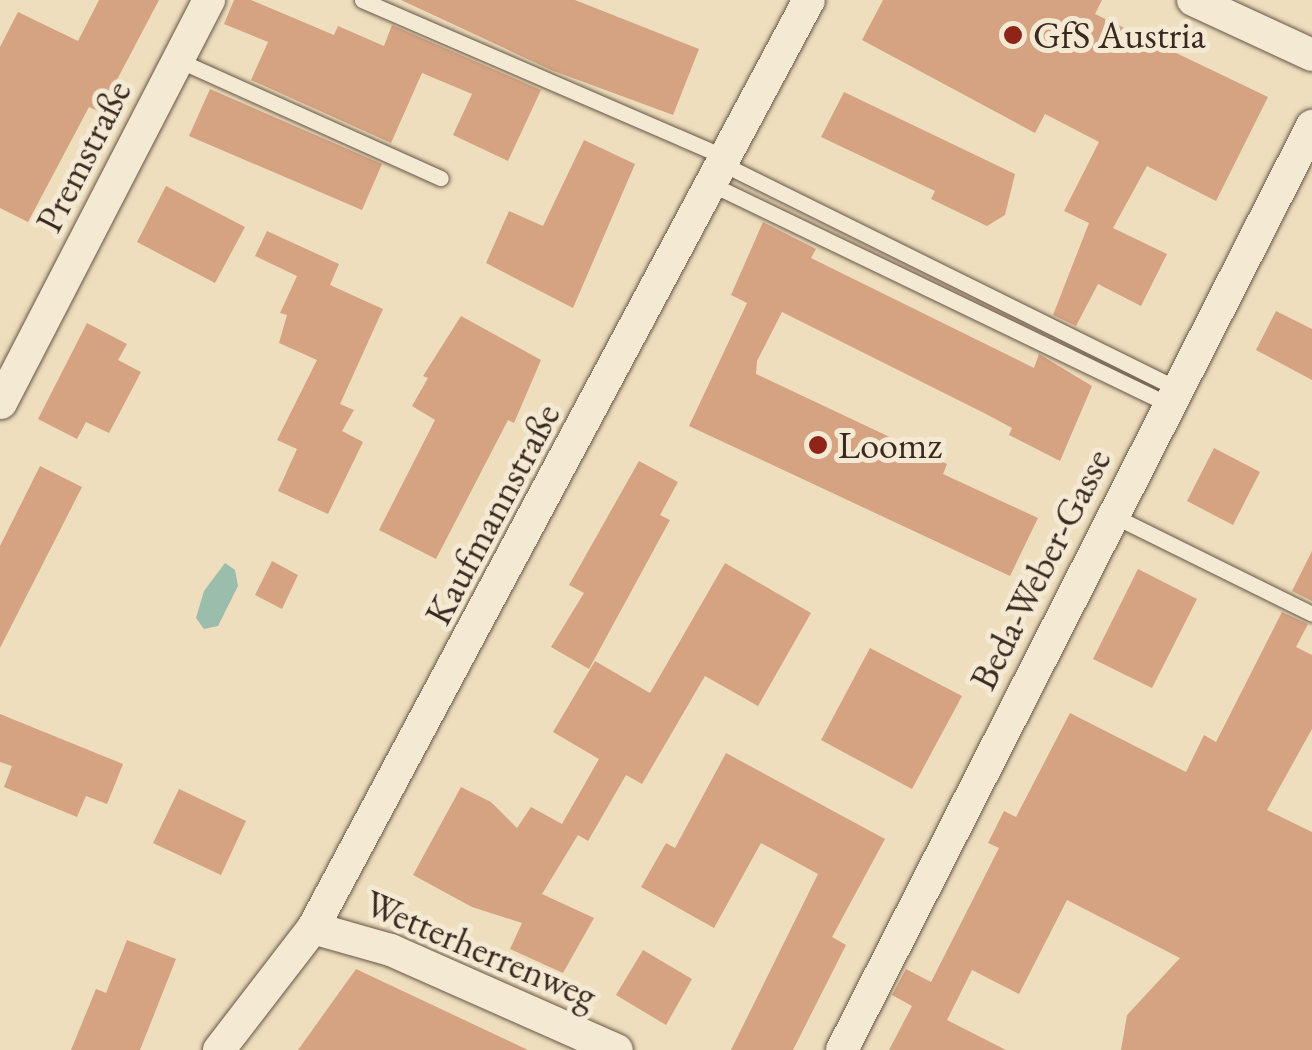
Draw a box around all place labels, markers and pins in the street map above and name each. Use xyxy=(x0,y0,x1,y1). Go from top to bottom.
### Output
place label: GfS Austria xyxy=(1033,12,1206,58)
marker: GfS Austria xyxy=(1002,24,1024,46)
place label: Loomz xyxy=(838,422,942,468)
marker: Loomz xyxy=(807,434,829,456)

